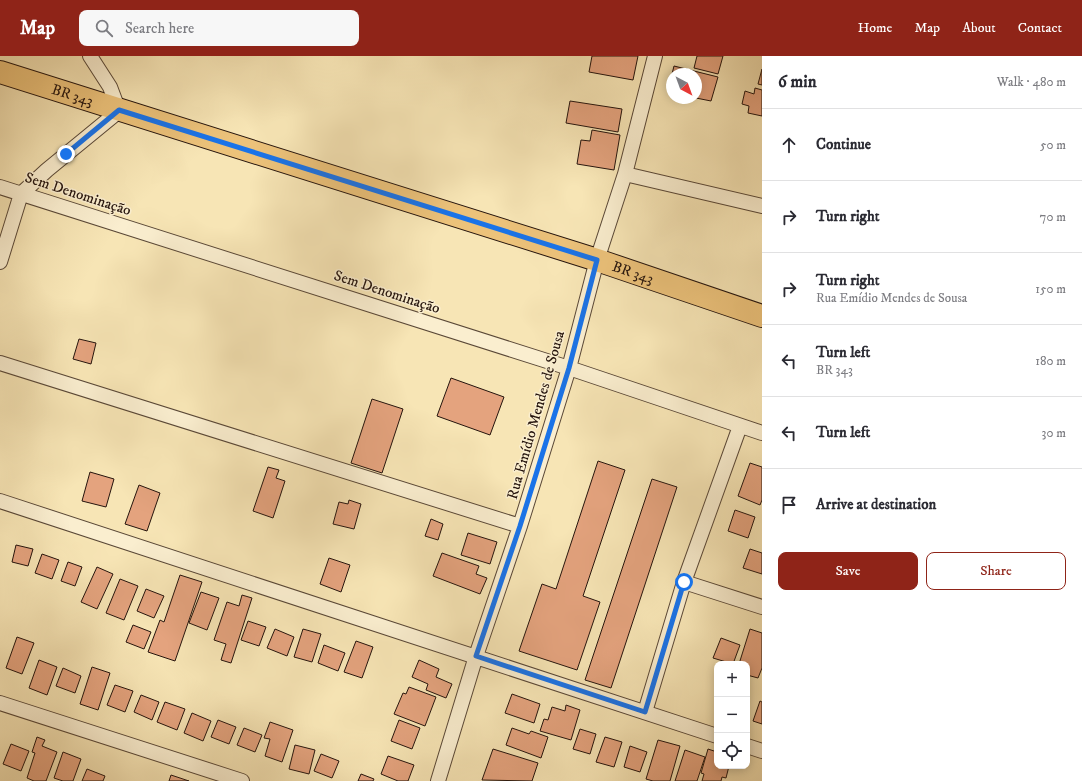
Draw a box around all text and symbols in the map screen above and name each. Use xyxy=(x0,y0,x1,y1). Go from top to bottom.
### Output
search box xyxy=(79,10,359,46)
text: Map xyxy=(20,17,55,40)
icon: search xyxy=(93,17,115,39)
text: Search here xyxy=(125,19,194,38)
text: Home xyxy=(858,19,892,37)
text: Map xyxy=(914,19,940,37)
text: About xyxy=(962,19,996,37)
text: Contact xyxy=(1018,19,1062,37)
north arrow xyxy=(666,68,702,104)
text: 6 min xyxy=(778,71,817,93)
text: Walk · 480 m xyxy=(997,74,1066,90)
street label: BR 343 xyxy=(49,79,96,110)
icon: ahead xyxy=(778,134,800,156)
text: Continue xyxy=(816,135,871,154)
text: 50 m xyxy=(1040,137,1066,153)
route end xyxy=(57,145,75,163)
street label: Sem Denominação xyxy=(23,168,133,220)
icon: right xyxy=(778,206,800,228)
text: Turn right xyxy=(816,207,879,226)
text: 70 m xyxy=(1040,209,1066,225)
street label: BR 343 xyxy=(610,256,656,288)
street label: Sem Denominação xyxy=(332,266,442,318)
text: Turn right xyxy=(816,271,879,290)
icon: right xyxy=(778,278,800,300)
text: 150 m xyxy=(1035,281,1066,297)
text: Rua Emídio Mendes de Sousa xyxy=(816,290,967,306)
street label: Rua Emídio Mendes de Sousa xyxy=(503,328,569,502)
text: Turn left xyxy=(816,343,870,362)
icon: left xyxy=(778,350,800,372)
text: 180 m xyxy=(1035,353,1066,369)
text: BR 343 xyxy=(816,362,853,378)
icon: left xyxy=(778,422,800,444)
text: Turn left xyxy=(816,423,870,442)
text: 30 m xyxy=(1042,425,1066,441)
icon: arrive xyxy=(778,494,800,516)
text: Arrive at destination xyxy=(816,495,936,514)
button: Save xyxy=(778,552,918,590)
button: Share xyxy=(926,552,1066,590)
route start xyxy=(675,573,693,591)
map controls xyxy=(714,661,750,769)
button: + xyxy=(714,661,750,697)
button: − xyxy=(714,697,750,733)
button: locate xyxy=(714,733,750,769)

